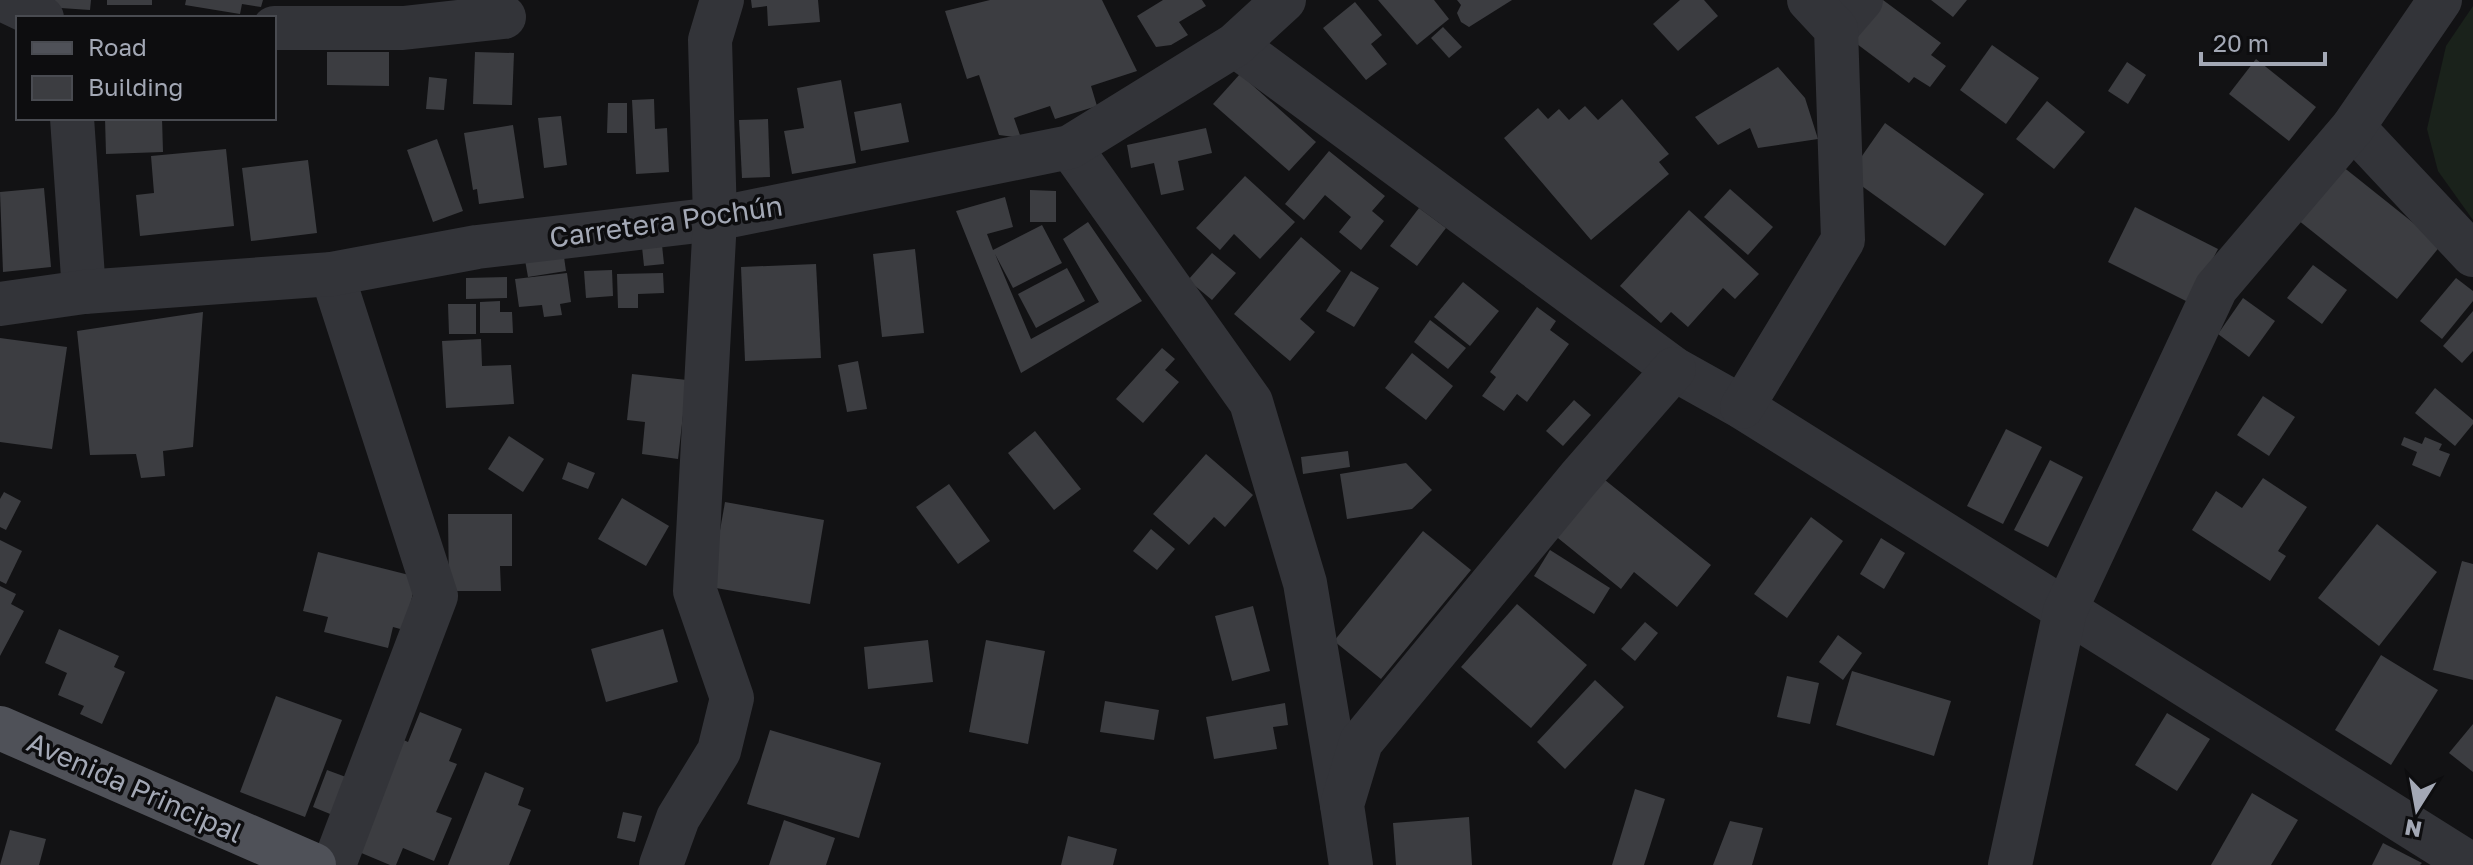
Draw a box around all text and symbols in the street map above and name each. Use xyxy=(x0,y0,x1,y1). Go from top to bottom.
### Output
legend xyxy=(16,16,276,120)
scale bar xyxy=(2201,16,2325,66)
text: 20 m xyxy=(2213,28,2269,57)
text: Road xyxy=(88,32,147,61)
text: Building xyxy=(88,72,183,101)
street label: Carretera Pochún xyxy=(547,188,785,254)
street label: Avenida Principal xyxy=(22,725,248,849)
north arrow xyxy=(2377,769,2457,849)
text: N xyxy=(2402,814,2424,844)

